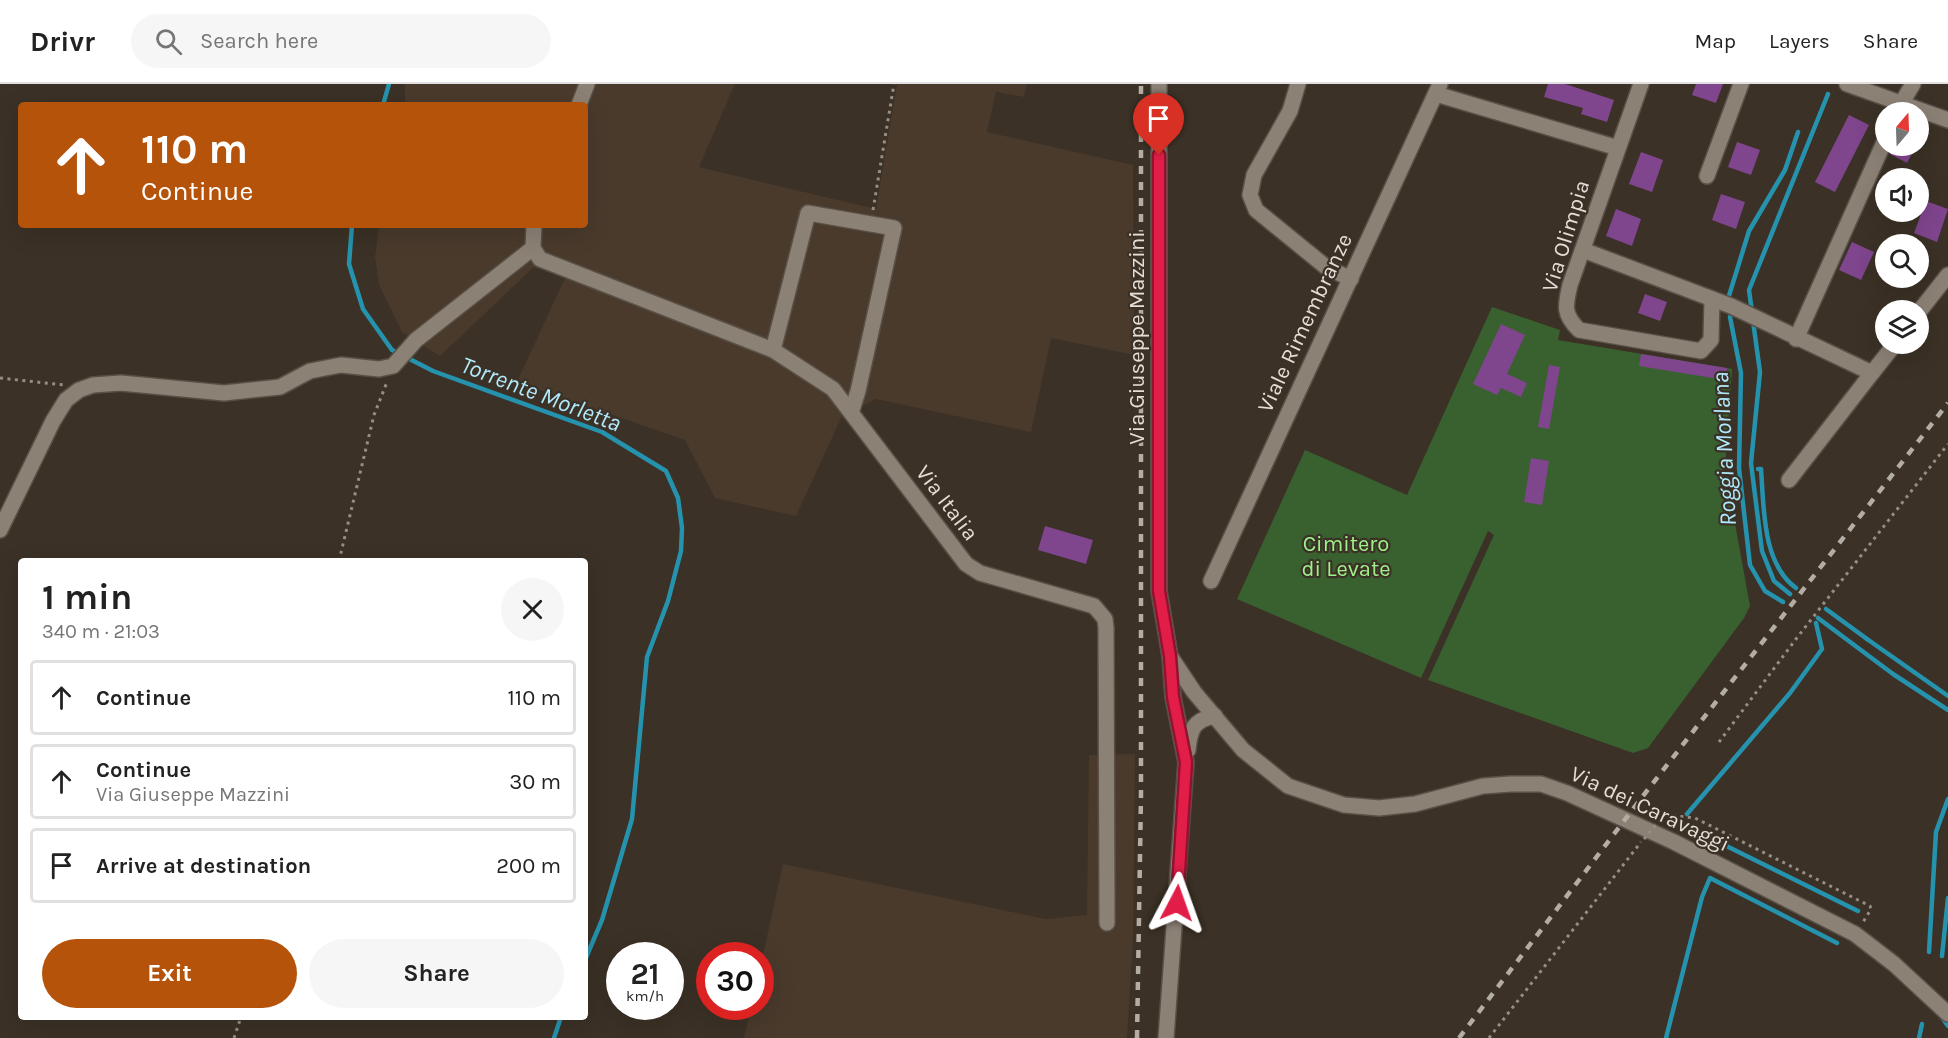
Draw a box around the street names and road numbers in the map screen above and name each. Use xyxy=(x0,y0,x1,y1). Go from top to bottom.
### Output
street label: Via Olimpia xyxy=(1537,177,1595,295)
street label: Viale Rimembranze xyxy=(1252,229,1358,417)
street label: Via Giuseppe Mazzini xyxy=(1124,231,1150,445)
street label: Via Italia xyxy=(910,460,984,546)
street label: Via dei Caravaggi xyxy=(1566,761,1734,857)

